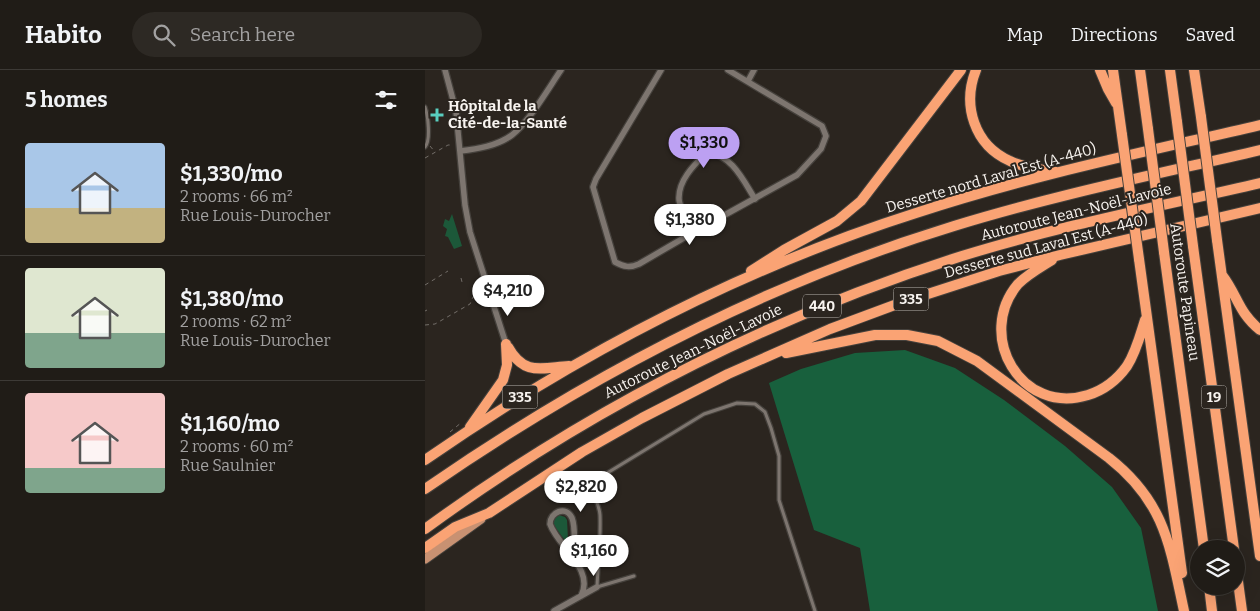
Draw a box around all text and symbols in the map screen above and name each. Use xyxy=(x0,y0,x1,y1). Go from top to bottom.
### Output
search box xyxy=(132,12,482,57)
text: Habito xyxy=(25,21,102,49)
icon: search xyxy=(150,21,178,49)
text: Search here xyxy=(190,23,295,46)
text: Map xyxy=(1007,24,1043,46)
text: Directions xyxy=(1071,24,1158,46)
text: Saved xyxy=(1186,24,1235,46)
icon: filters xyxy=(372,86,400,114)
text: 5 homes xyxy=(25,87,108,113)
place label: Hôpital de la Cité-de-la-Santé xyxy=(448,97,567,132)
marker: Hôpital de la Cité-de-la-Santé xyxy=(430,108,444,122)
pin: $1,330 xyxy=(663,126,745,169)
text: $1,330 xyxy=(680,133,728,152)
street label: Desserte nord Laval Est (A-440) xyxy=(884,139,1098,217)
text: $1,330/mo xyxy=(180,161,283,187)
icon: home xyxy=(65,163,125,223)
street label: Autoroute Jean-Noël-Lavoie xyxy=(979,180,1173,244)
text: 2 rooms · 66 m² xyxy=(180,187,293,206)
pin: $1,380 xyxy=(649,204,731,246)
text: Rue Louis-Durocher xyxy=(180,206,330,225)
text: $1,380 xyxy=(665,210,715,229)
street label: Desserte sud Laval Est (A-440) xyxy=(942,210,1150,282)
street label: Autoroute Papineau xyxy=(1166,222,1204,362)
pin: $4,210 xyxy=(467,274,549,317)
text: $4,210 xyxy=(483,281,533,300)
text: $1,380/mo xyxy=(180,286,284,312)
icon: home xyxy=(65,288,125,348)
road number: 335 xyxy=(893,288,929,310)
road number: 440 xyxy=(803,295,841,318)
street label: Autoroute Jean-Noël-Lavoie xyxy=(601,300,785,402)
text: 2 rooms · 62 m² xyxy=(180,312,292,331)
text: Rue Louis-Durocher xyxy=(180,331,330,350)
road number: 335 xyxy=(503,386,537,408)
road number: 19 xyxy=(1201,386,1227,408)
text: $1,160/mo xyxy=(180,411,280,437)
icon: home xyxy=(65,413,125,473)
text: 2 rooms · 60 m² xyxy=(180,437,293,456)
text: Rue Saulnier xyxy=(180,456,275,475)
pin: $2,820 xyxy=(540,470,622,513)
text: $2,820 xyxy=(555,477,607,496)
pin: $1,160 xyxy=(553,534,635,577)
map controls xyxy=(1190,540,1245,595)
button: layers xyxy=(1190,540,1245,595)
text: $1,160 xyxy=(571,541,617,560)

